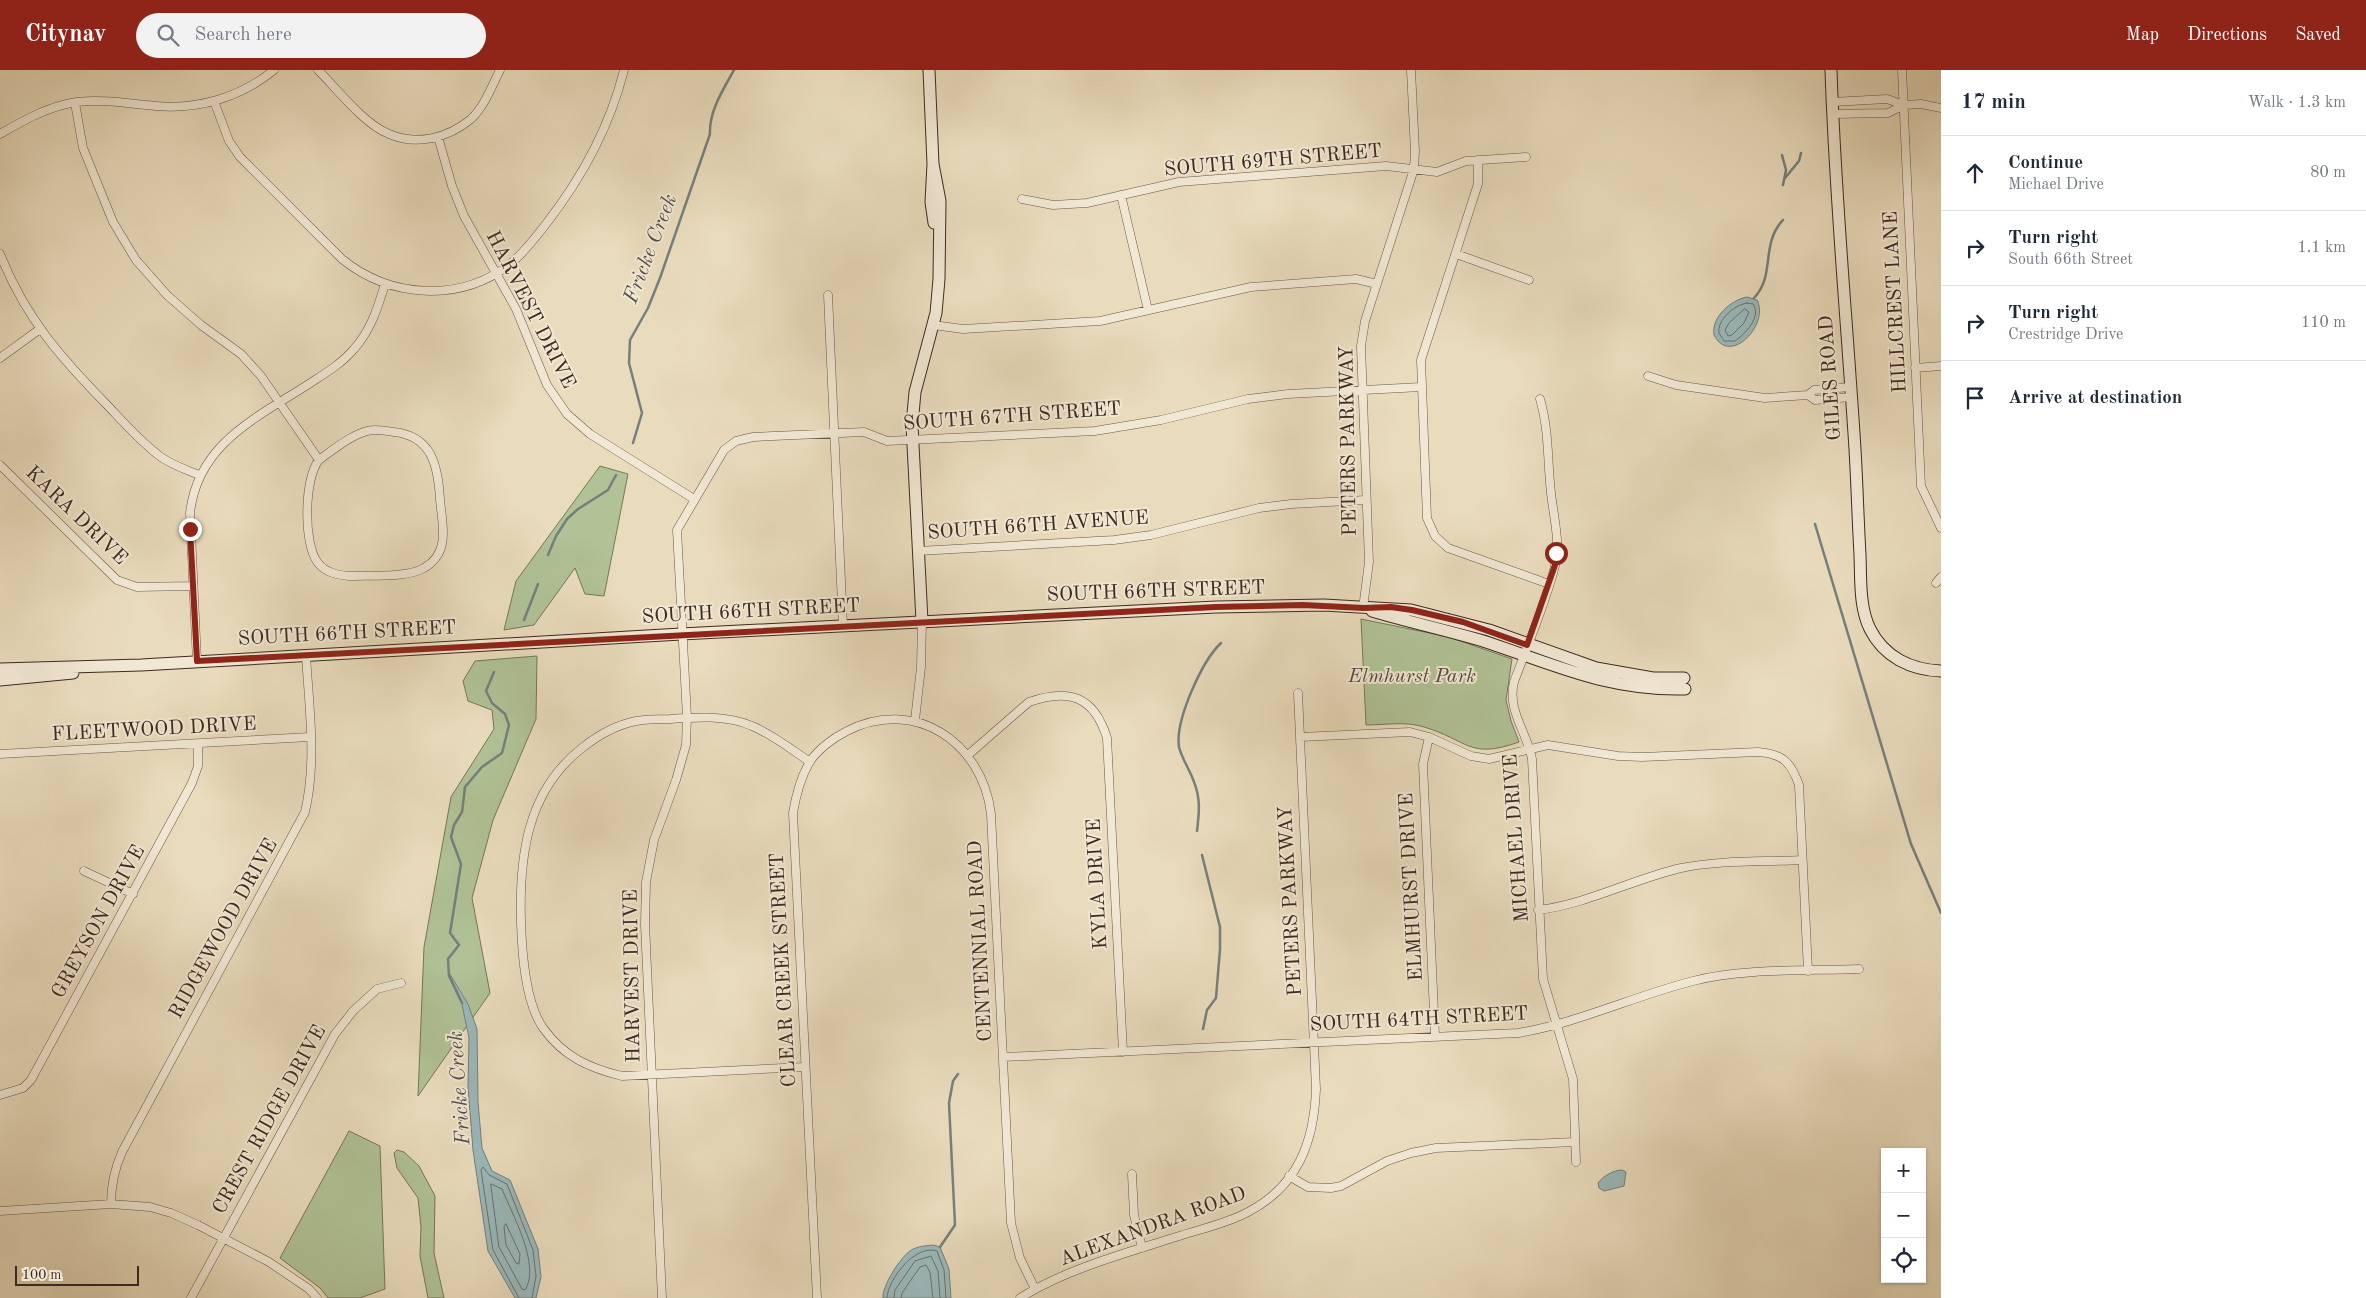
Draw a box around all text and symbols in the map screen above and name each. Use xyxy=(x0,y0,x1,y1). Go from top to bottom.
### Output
search box xyxy=(136,13,486,58)
icon: search xyxy=(154,21,182,49)
text: Citynav xyxy=(25,23,106,47)
text: Search here xyxy=(194,26,292,45)
text: Map xyxy=(2126,26,2159,44)
text: Directions xyxy=(2187,26,2267,44)
text: Saved xyxy=(2295,26,2341,44)
text: 17 min xyxy=(1961,92,2026,113)
text: Walk · 1.3 km xyxy=(2248,95,2346,111)
street label: SOUTH 69TH STREET xyxy=(1163,142,1383,180)
text: Continue xyxy=(2008,154,2083,173)
icon: ahead xyxy=(1961,159,1989,187)
text: 80 m xyxy=(2310,165,2346,181)
text: Michael Drive xyxy=(2008,177,2104,193)
water label: Fricke Creek xyxy=(620,192,681,307)
street label: HILLCREST LANE xyxy=(1881,211,1911,393)
street label: HARVEST DRIVE xyxy=(482,228,578,392)
text: Turn right xyxy=(2008,229,2098,248)
icon: right xyxy=(1961,234,1989,262)
text: 1.1 km xyxy=(2297,240,2346,256)
text: South 66th Street xyxy=(2008,252,2133,268)
text: Turn right xyxy=(2008,304,2098,323)
icon: right xyxy=(1961,309,1989,337)
street label: GILES ROAD xyxy=(1817,315,1845,441)
text: 110 m xyxy=(2301,315,2346,331)
text: Crestridge Drive xyxy=(2008,327,2123,343)
street label: PETERS PARKWAY xyxy=(1337,345,1361,536)
icon: arrive xyxy=(1961,384,1989,412)
text: Arrive at destination xyxy=(2008,389,2182,408)
street label: SOUTH 67TH STREET xyxy=(902,399,1122,435)
street label: KARA DRIVE xyxy=(21,463,131,569)
street label: SOUTH 66TH AVENUE xyxy=(927,508,1149,544)
route end xyxy=(179,518,202,541)
route start xyxy=(1545,542,1568,565)
street label: SOUTH 66TH STREET xyxy=(1046,578,1266,606)
street label: SOUTH 66TH STREET xyxy=(641,596,861,628)
street label: SOUTH 66TH STREET xyxy=(237,618,457,650)
park label: Elmhurst Park xyxy=(1347,667,1476,687)
street label: FLEETWOOD DRIVE xyxy=(51,715,257,745)
street label: MICHAEL DRIVE xyxy=(1501,753,1533,923)
street label: ELMHURST DRIVE xyxy=(1397,792,1427,982)
street label: PETERS PARKWAY xyxy=(1276,805,1306,997)
street label: KYLA DRIVE xyxy=(1085,818,1111,950)
street label: RIDGEWOOD DRIVE xyxy=(166,836,282,1022)
street label: CENTENNIAL ROAD xyxy=(966,840,996,1042)
street label: GREYSON DRIVE xyxy=(49,842,149,1002)
street label: CLEAR CREEK STREET xyxy=(768,852,800,1088)
street label: HARVEST DRIVE xyxy=(621,889,645,1063)
street label: SOUTH 64TH STREET xyxy=(1309,1004,1529,1036)
street label: CREST RIDGE DRIVE xyxy=(210,1022,330,1218)
water label: Fricke Creek xyxy=(446,1030,475,1147)
map controls xyxy=(1881,1148,1926,1283)
button: + xyxy=(1881,1148,1926,1193)
street label: ALEXANDRA ROAD xyxy=(1057,1184,1249,1270)
button: − xyxy=(1881,1193,1926,1238)
button: locate xyxy=(1881,1238,1926,1283)
scale bar xyxy=(15,1263,139,1286)
text: 100 m xyxy=(22,1268,61,1282)

